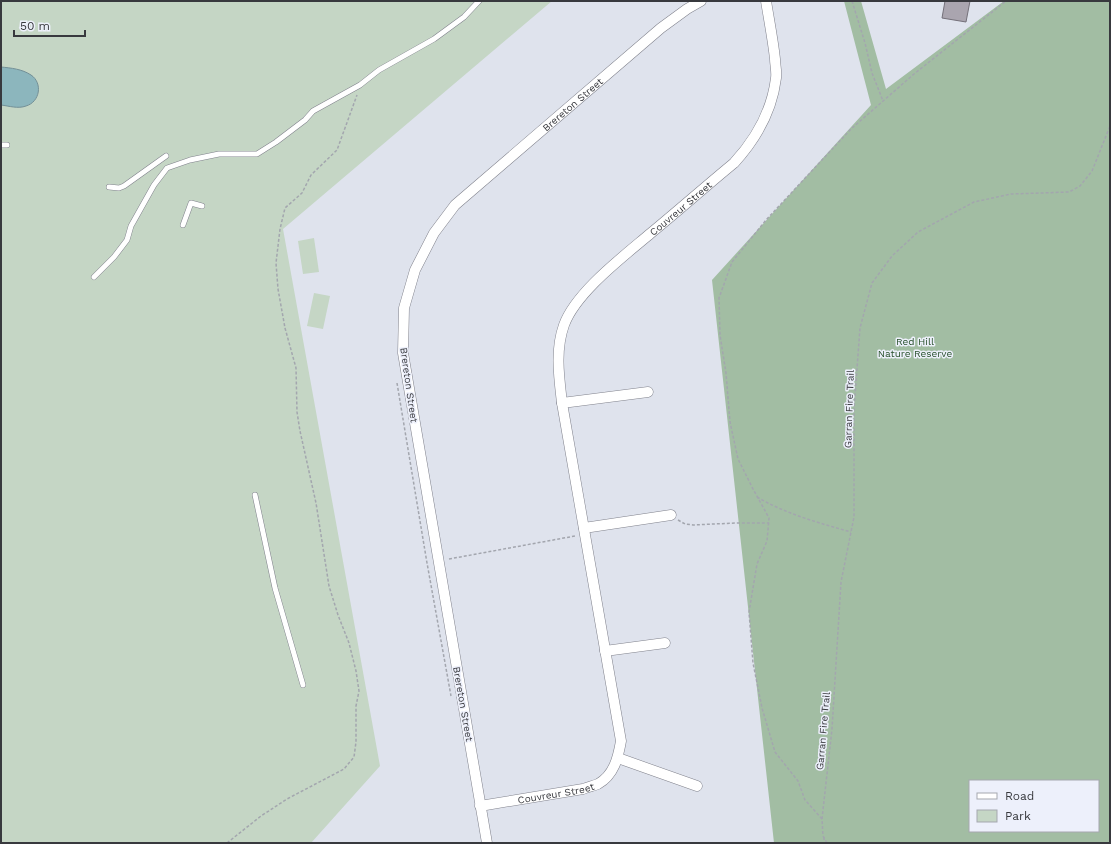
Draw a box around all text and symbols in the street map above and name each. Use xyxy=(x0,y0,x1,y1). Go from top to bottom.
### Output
scale bar xyxy=(14,12,85,38)
text: 50 m xyxy=(20,19,50,33)
street label: Brereton Street xyxy=(540,75,605,133)
street label: Couvreur Street xyxy=(647,178,714,237)
park label: Red Hill Nature Reserve xyxy=(878,336,952,359)
street label: Brereton Street xyxy=(398,347,420,424)
street label: Garran Fire Trail xyxy=(842,370,856,448)
street label: Brereton Street xyxy=(451,666,475,743)
street label: Garran Fire Trail xyxy=(814,691,832,771)
street label: Couvreur Street xyxy=(517,780,596,805)
legend xyxy=(969,780,1099,832)
text: Road xyxy=(1005,789,1034,803)
text: Park xyxy=(1005,809,1031,823)

